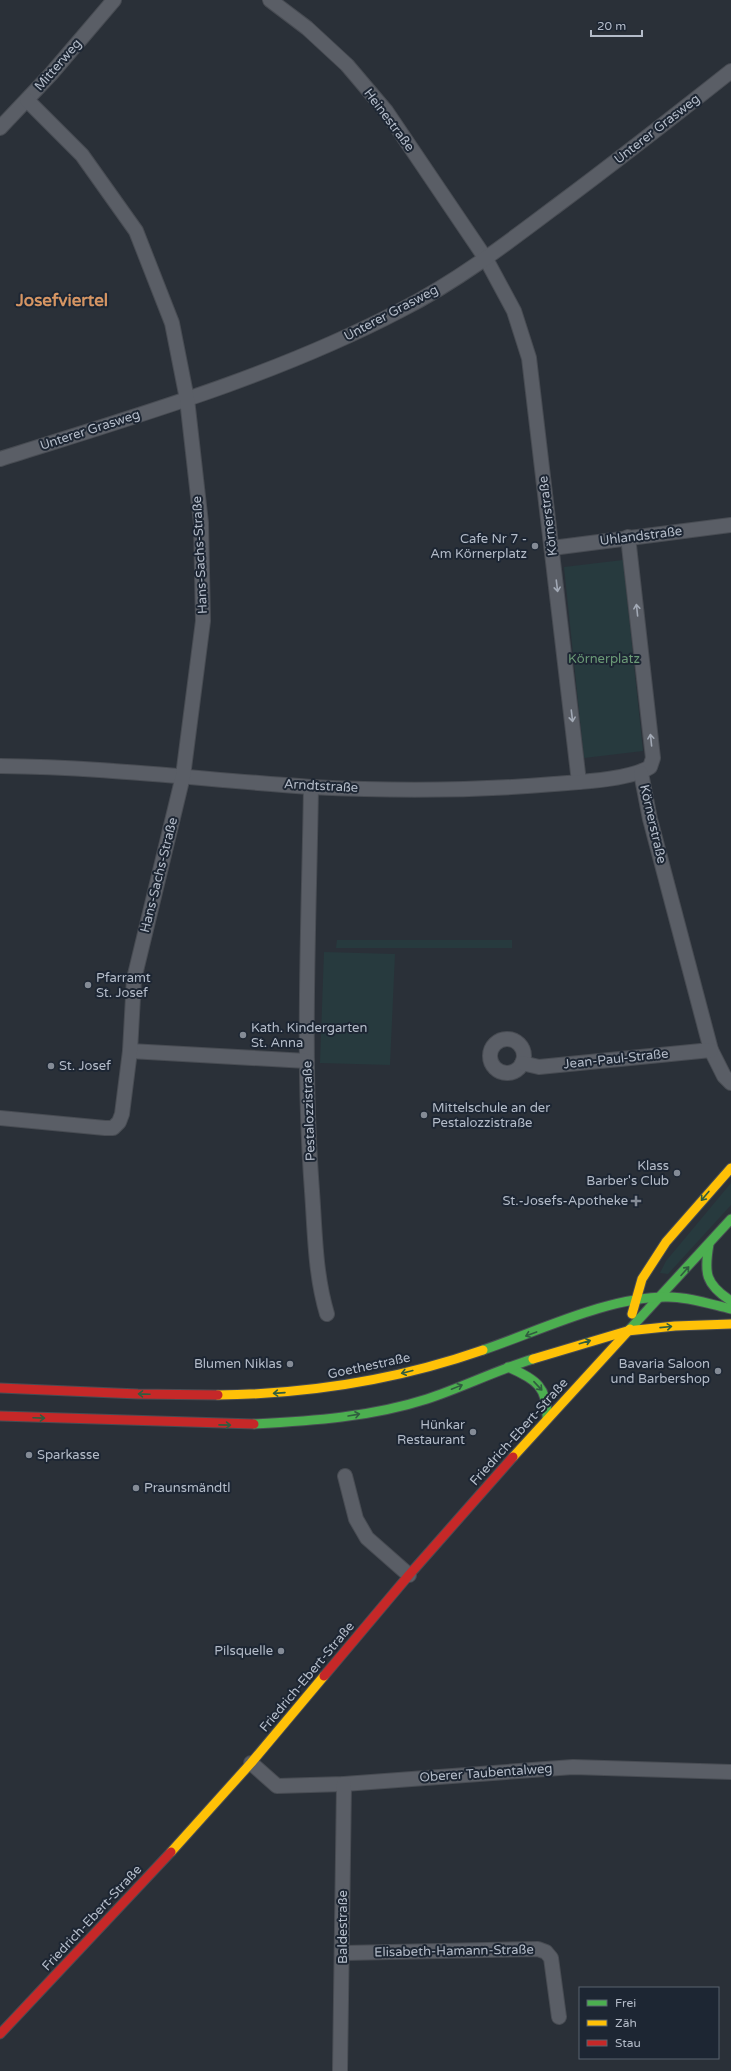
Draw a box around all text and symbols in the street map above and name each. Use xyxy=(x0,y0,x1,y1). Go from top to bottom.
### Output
scale bar xyxy=(591,12,642,38)
text: 20 m xyxy=(597,19,626,33)
street label: Mitterweg xyxy=(31,36,85,94)
street label: Heinestraße xyxy=(360,86,418,154)
street label: Unterer Grasweg xyxy=(611,91,703,167)
street label: Unterer Grasweg xyxy=(341,281,441,345)
district label: Josefviertel xyxy=(15,290,108,311)
street label: Unterer Grasweg xyxy=(38,406,142,454)
street label: Körnerstraße xyxy=(535,475,561,557)
street label: Hans-Sachs-Straße xyxy=(189,496,211,614)
street label: Uhlandstraße xyxy=(599,523,683,549)
place label: Cafe Nr 7 - Am Körnerplatz xyxy=(430,531,527,562)
marker: Cafe Nr 7 - Am Körnerplatz xyxy=(530,541,540,551)
one-way arrow xyxy=(553,579,560,592)
one-way arrow xyxy=(633,604,640,617)
park label: Körnerplatz xyxy=(568,651,640,667)
one-way arrow xyxy=(568,709,575,722)
one-way arrow xyxy=(647,734,655,747)
street label: Arndtstraße xyxy=(283,776,359,796)
street label: Körnerstraße xyxy=(636,783,670,865)
street label: Hans-Sachs-Straße xyxy=(137,816,181,934)
place label: Pfarramt St. Josef xyxy=(96,970,151,1001)
marker: Pfarramt St. Josef xyxy=(83,980,93,990)
place label: Kath. Kindergarten St. Anna xyxy=(251,1020,367,1051)
marker: Kath. Kindergarten St. Anna xyxy=(238,1030,248,1040)
street label: Jean-Paul-Straße xyxy=(563,1046,669,1072)
place label: St. Josef xyxy=(59,1058,111,1074)
marker: St. Josef xyxy=(46,1061,56,1071)
street label: Pestalozzistraße xyxy=(299,1061,319,1161)
place label: Mittelschule an der Pestalozzistraße xyxy=(432,1100,550,1131)
marker: Mittelschule an der Pestalozzistraße xyxy=(419,1110,429,1120)
place label: Klass Barber's Club xyxy=(586,1158,669,1189)
marker: Klass Barber's Club xyxy=(672,1168,682,1178)
one-way arrow xyxy=(700,1191,709,1202)
place label: St.-Josefs-Apotheke xyxy=(502,1193,628,1209)
marker: St.-Josefs-Apotheke xyxy=(631,1196,641,1206)
one-way arrow xyxy=(680,1265,689,1276)
one-way arrow xyxy=(659,1323,672,1330)
one-way arrow xyxy=(525,1330,537,1338)
one-way arrow xyxy=(579,1338,592,1345)
street label: Goethestraße xyxy=(326,1349,412,1383)
place label: Blumen Niklas xyxy=(194,1356,282,1372)
place label: Bavaria Saloon und Barbershop xyxy=(610,1356,710,1387)
marker: Blumen Niklas xyxy=(285,1359,295,1369)
marker: Bavaria Saloon und Barbershop xyxy=(713,1366,723,1376)
one-way arrow xyxy=(401,1369,414,1376)
street label: Friedrich-Ebert-Straße xyxy=(467,1375,571,1489)
one-way arrow xyxy=(533,1381,542,1391)
one-way arrow xyxy=(451,1383,463,1391)
one-way arrow xyxy=(273,1389,286,1396)
one-way arrow xyxy=(138,1390,151,1398)
one-way arrow xyxy=(347,1411,360,1419)
one-way arrow xyxy=(32,1414,45,1422)
place label: Hünkar Restaurant xyxy=(397,1417,465,1448)
one-way arrow xyxy=(218,1421,231,1429)
marker: Hünkar Restaurant xyxy=(468,1427,478,1437)
place label: Sparkasse xyxy=(37,1447,100,1463)
marker: Sparkasse xyxy=(24,1450,34,1460)
place label: Praunsmändtl xyxy=(144,1480,231,1496)
marker: Praunsmändtl xyxy=(131,1483,141,1493)
street label: Friedrich-Ebert-Straße xyxy=(256,1619,358,1735)
place label: Pilsquelle xyxy=(214,1643,273,1659)
marker: Pilsquelle xyxy=(276,1646,286,1656)
street label: Oberer Taubentalweg xyxy=(419,1760,553,1786)
street label: Friedrich-Ebert-Straße xyxy=(39,1862,145,1974)
street label: Baldestraße xyxy=(335,1890,351,1964)
street label: Elisabeth-Hamann-Straße xyxy=(374,1942,534,1960)
legend xyxy=(579,1987,719,2059)
text: Frei xyxy=(615,1996,636,2010)
text: Zäh xyxy=(615,2016,637,2030)
text: Stau xyxy=(615,2036,641,2050)

